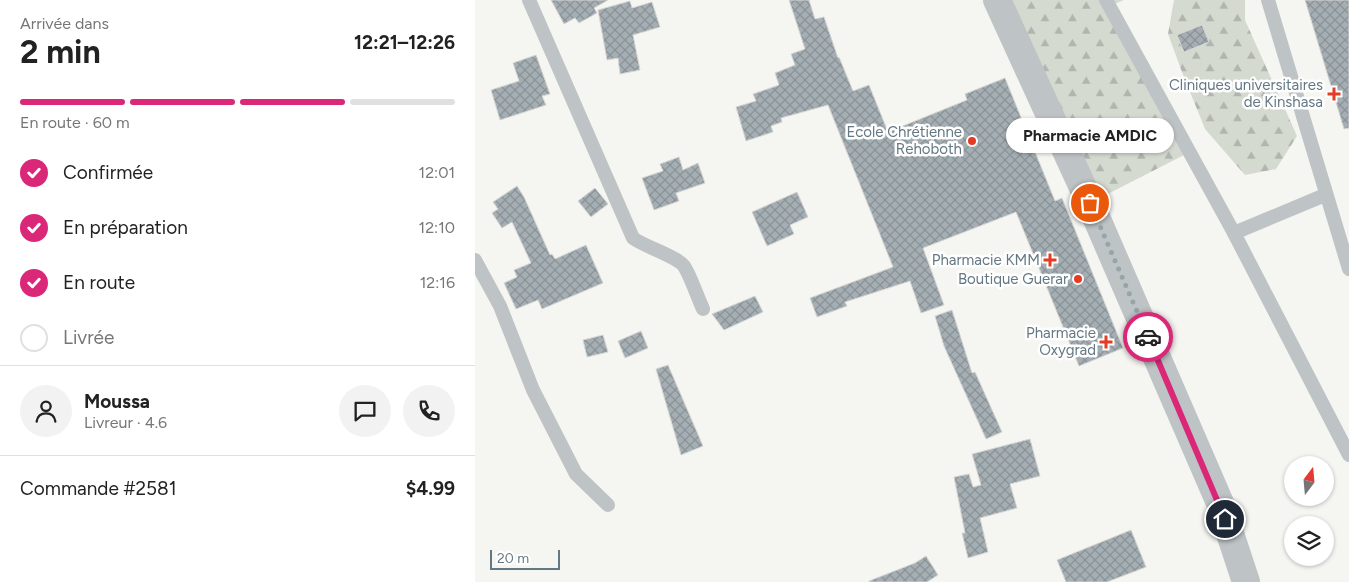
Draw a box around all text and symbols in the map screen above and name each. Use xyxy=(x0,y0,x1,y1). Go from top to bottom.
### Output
text: Arrivée dans xyxy=(20,14,109,33)
text: 12:21–12:26 xyxy=(354,31,455,54)
text: 2 min xyxy=(20,33,101,71)
place label: Cliniques universitaires de Kinshasa xyxy=(1169,76,1323,111)
marker: Cliniques universitaires de Kinshasa xyxy=(1327,87,1341,101)
text: En route · 60 m xyxy=(20,113,130,132)
callout: Pharmacie AMDIC xyxy=(1006,118,1174,153)
place label: Ecole Chrétienne Rehoboth xyxy=(846,123,962,158)
text: Pharmacie AMDIC xyxy=(1023,126,1157,145)
marker: Ecole Chrétienne Rehoboth xyxy=(966,135,978,147)
icon: check xyxy=(20,159,48,187)
text: Confirmée xyxy=(63,161,153,184)
text: 12:01 xyxy=(419,163,455,182)
pin xyxy=(1069,182,1111,224)
icon: bag xyxy=(1076,189,1104,217)
icon: check xyxy=(20,214,48,242)
text: En préparation xyxy=(63,216,188,239)
text: 12:10 xyxy=(419,218,455,237)
place label: Pharmacie KMM xyxy=(932,251,1040,269)
marker: Pharmacie KMM xyxy=(1044,254,1056,266)
icon: check xyxy=(20,269,48,297)
place label: Boutique Guerar xyxy=(958,270,1068,288)
text: En route xyxy=(63,271,135,294)
text: 12:16 xyxy=(420,273,455,292)
marker: Boutique Guerar xyxy=(1072,273,1084,285)
courier xyxy=(1123,312,1173,362)
icon: car xyxy=(1134,323,1162,351)
place label: Pharmacie Oxygrad xyxy=(1026,324,1096,359)
text: Livrée xyxy=(63,326,114,349)
marker: Pharmacie Oxygrad xyxy=(1100,336,1112,348)
button: person xyxy=(20,385,72,437)
button: chat xyxy=(339,385,391,437)
button: phone xyxy=(403,385,455,437)
text: Moussa xyxy=(84,390,150,413)
text: Livreur · 4.6 xyxy=(84,413,167,432)
north arrow xyxy=(1284,456,1334,506)
map controls xyxy=(1284,456,1334,566)
text: Commande #2581 xyxy=(20,477,177,500)
text: $4.99 xyxy=(406,477,455,500)
pin xyxy=(1204,498,1246,540)
icon: home xyxy=(1211,505,1239,533)
button: layers xyxy=(1284,516,1334,566)
scale bar xyxy=(490,547,560,570)
text: 20 m xyxy=(497,550,529,567)

